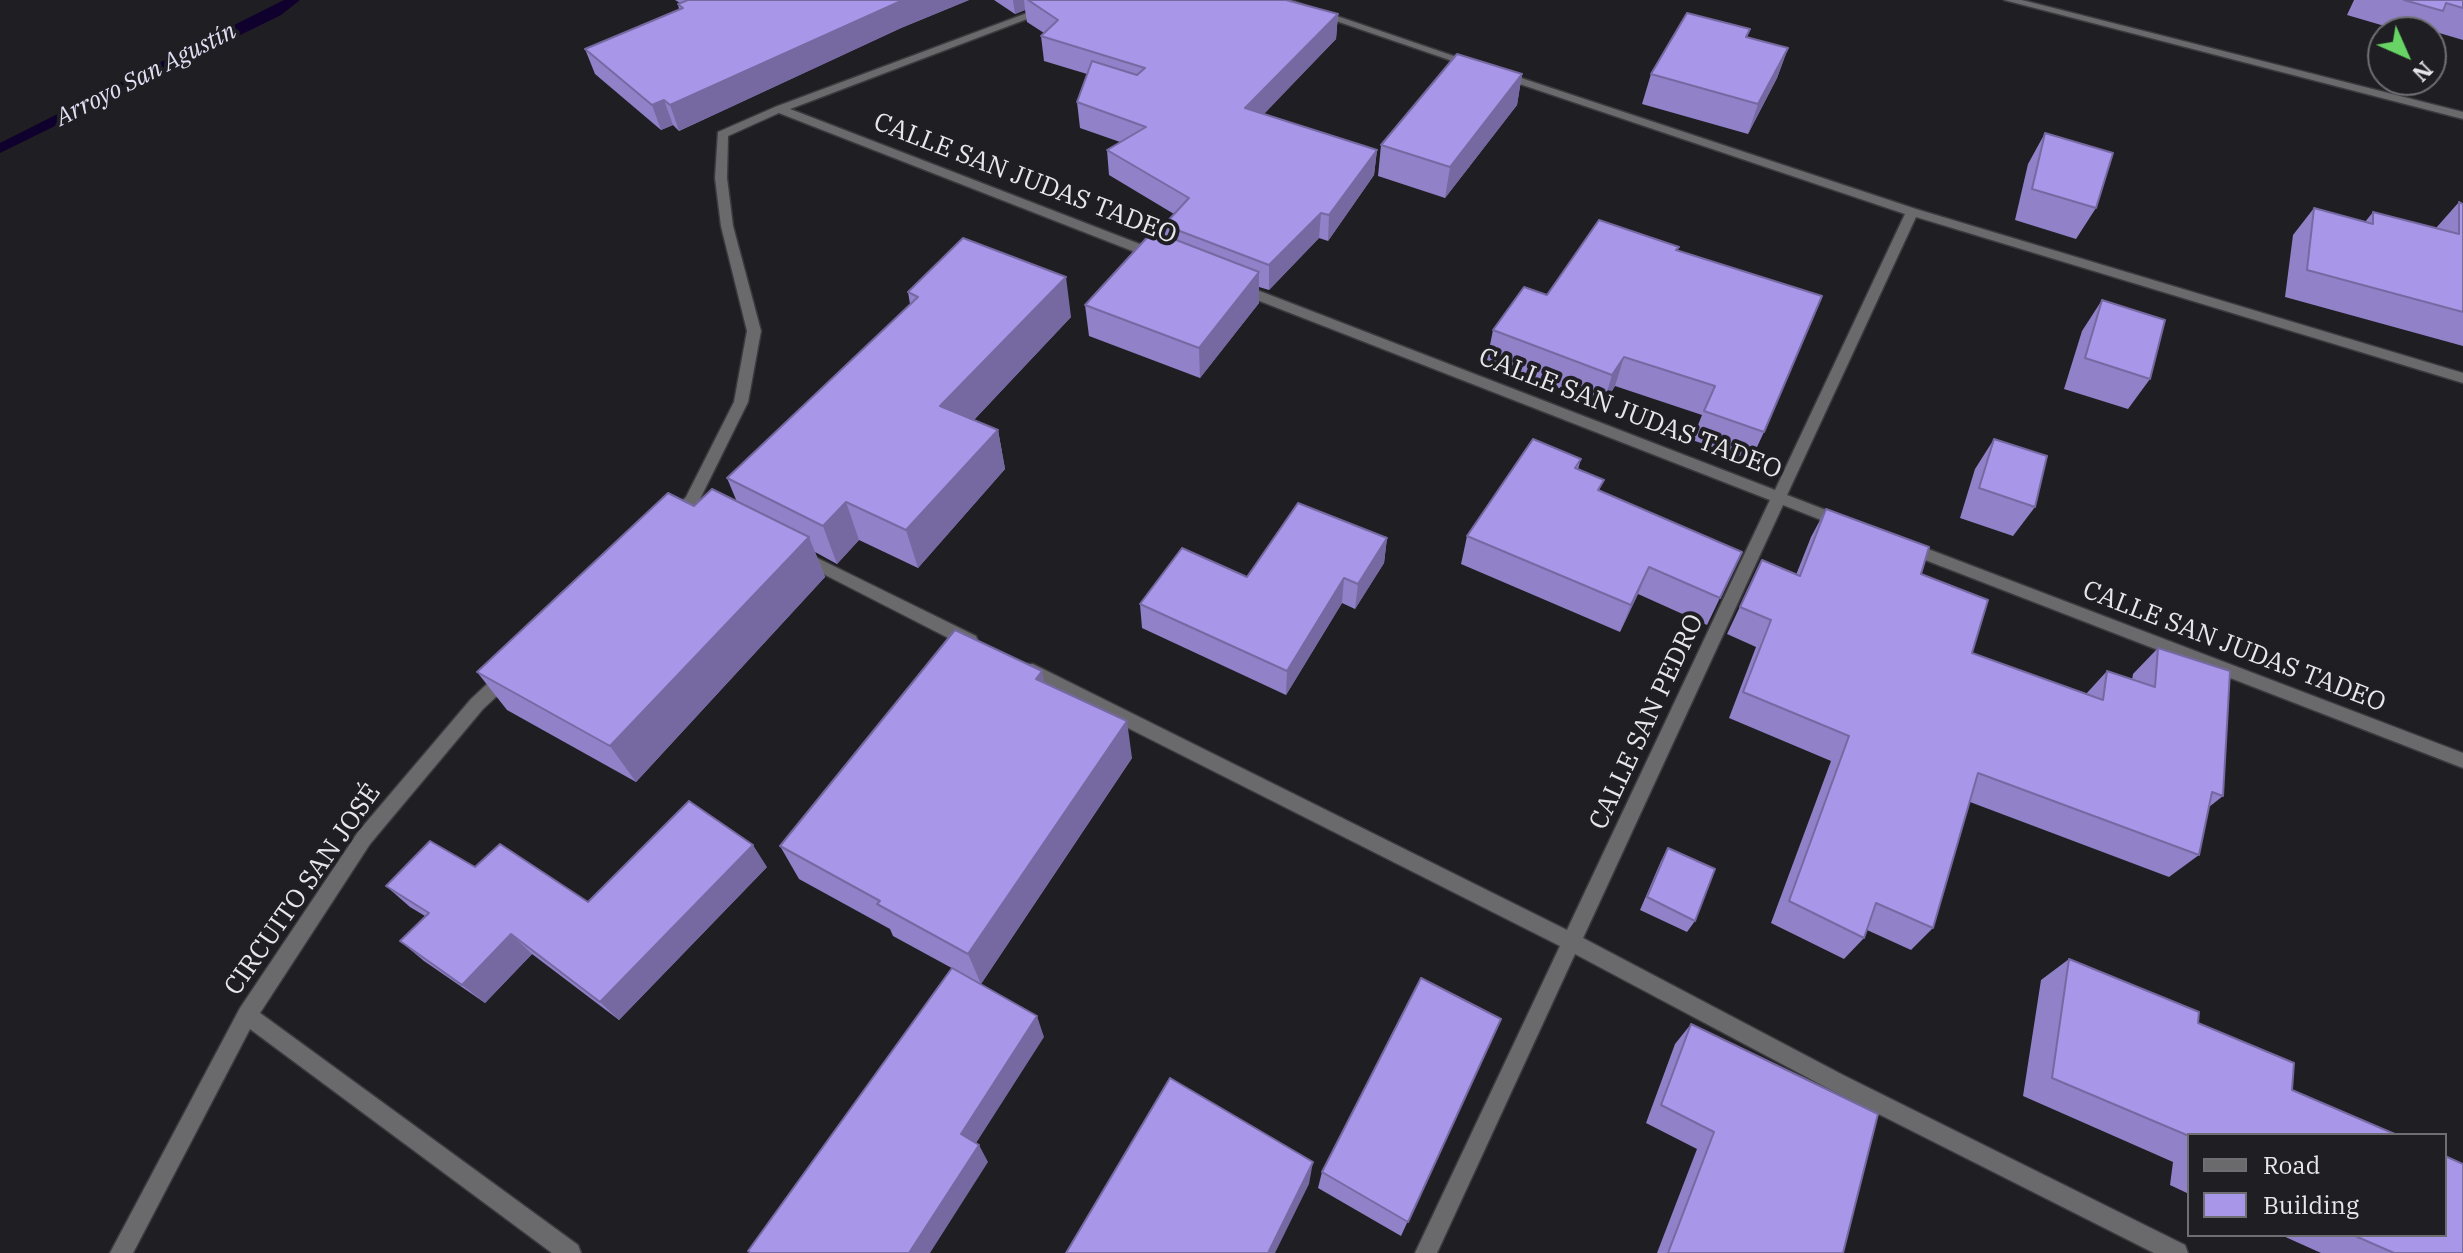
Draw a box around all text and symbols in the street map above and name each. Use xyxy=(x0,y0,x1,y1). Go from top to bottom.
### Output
north arrow xyxy=(2367,16,2447,96)
water label: Arroyo San Agustín xyxy=(51,17,241,133)
text: N xyxy=(2407,56,2439,88)
street label: CALLE SAN JUDAS TADEO xyxy=(869,107,1181,251)
street label: CALLE SAN JUDAS TADEO xyxy=(1474,342,1786,486)
street label: CALLE SAN JUDAS TADEO xyxy=(2078,575,2390,719)
street label: CALLE SAN PEDRO xyxy=(1583,609,1711,835)
street label: CIRCUITO SAN JOSÉ xyxy=(218,778,388,1002)
legend xyxy=(2187,1133,2447,1237)
text: Road xyxy=(2263,1149,2320,1181)
text: Building xyxy=(2263,1189,2359,1221)

